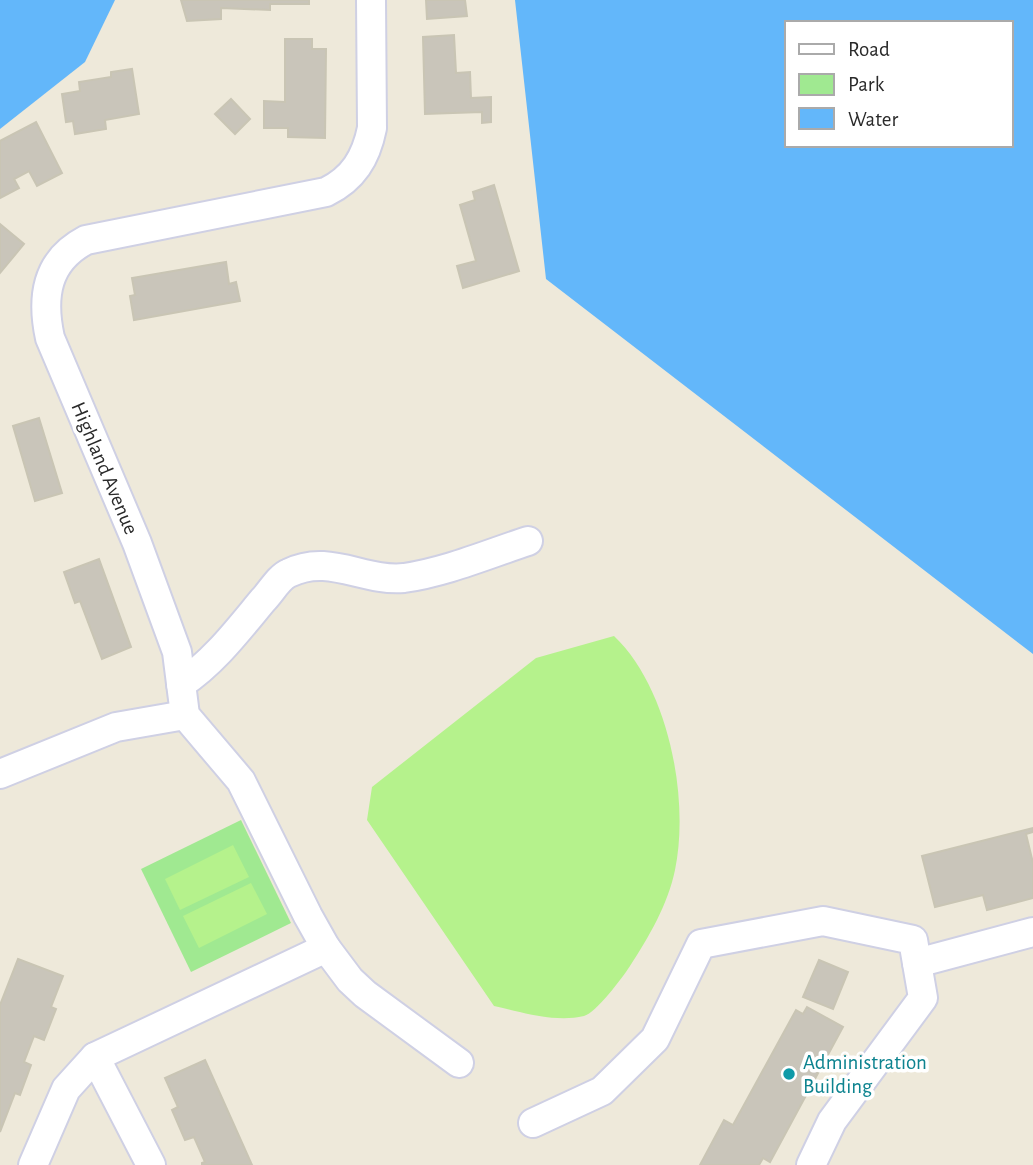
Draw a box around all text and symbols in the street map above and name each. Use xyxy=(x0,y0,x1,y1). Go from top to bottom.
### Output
legend xyxy=(785,21,1012,147)
text: Road xyxy=(848,39,890,60)
text: Park xyxy=(848,74,885,95)
text: Water xyxy=(848,109,898,130)
street label: Highland Avenue xyxy=(67,399,142,538)
place label: Administration Building xyxy=(803,1052,927,1097)
marker: Administration Building xyxy=(781,1066,797,1082)

